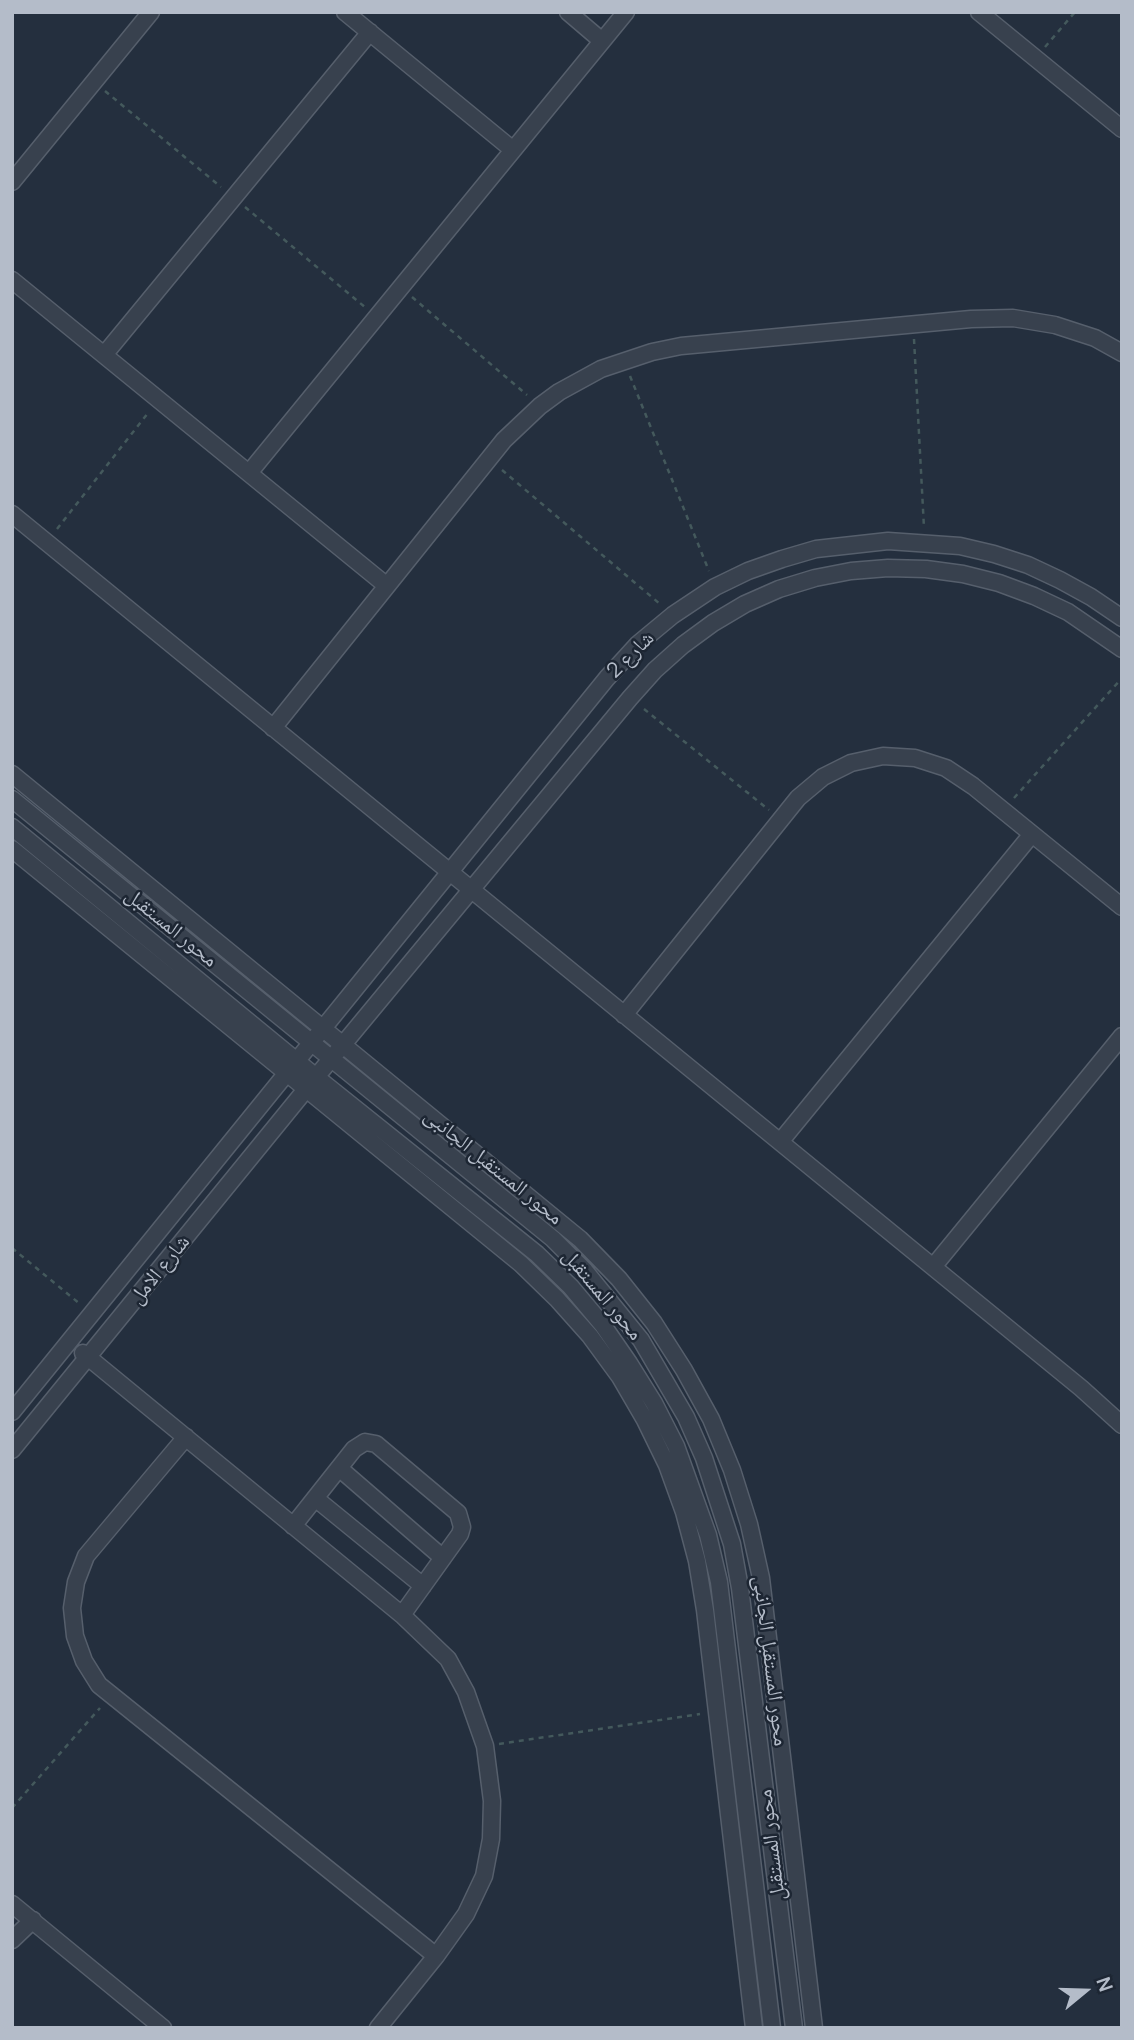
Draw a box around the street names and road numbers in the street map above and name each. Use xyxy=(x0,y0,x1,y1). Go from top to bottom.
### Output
street label: شارع 2 xyxy=(602,626,660,684)
street label: محور المستقبل xyxy=(120,883,222,973)
street label: محور المستقبل الجانبى xyxy=(419,1103,567,1231)
street label: شارع الامل xyxy=(124,1230,196,1310)
street label: محور المستقبل xyxy=(556,1244,648,1346)
street label: محور المستقبل الجانبى xyxy=(747,1574,793,1748)
street label: محور المستقبل xyxy=(753,1788,791,1902)

